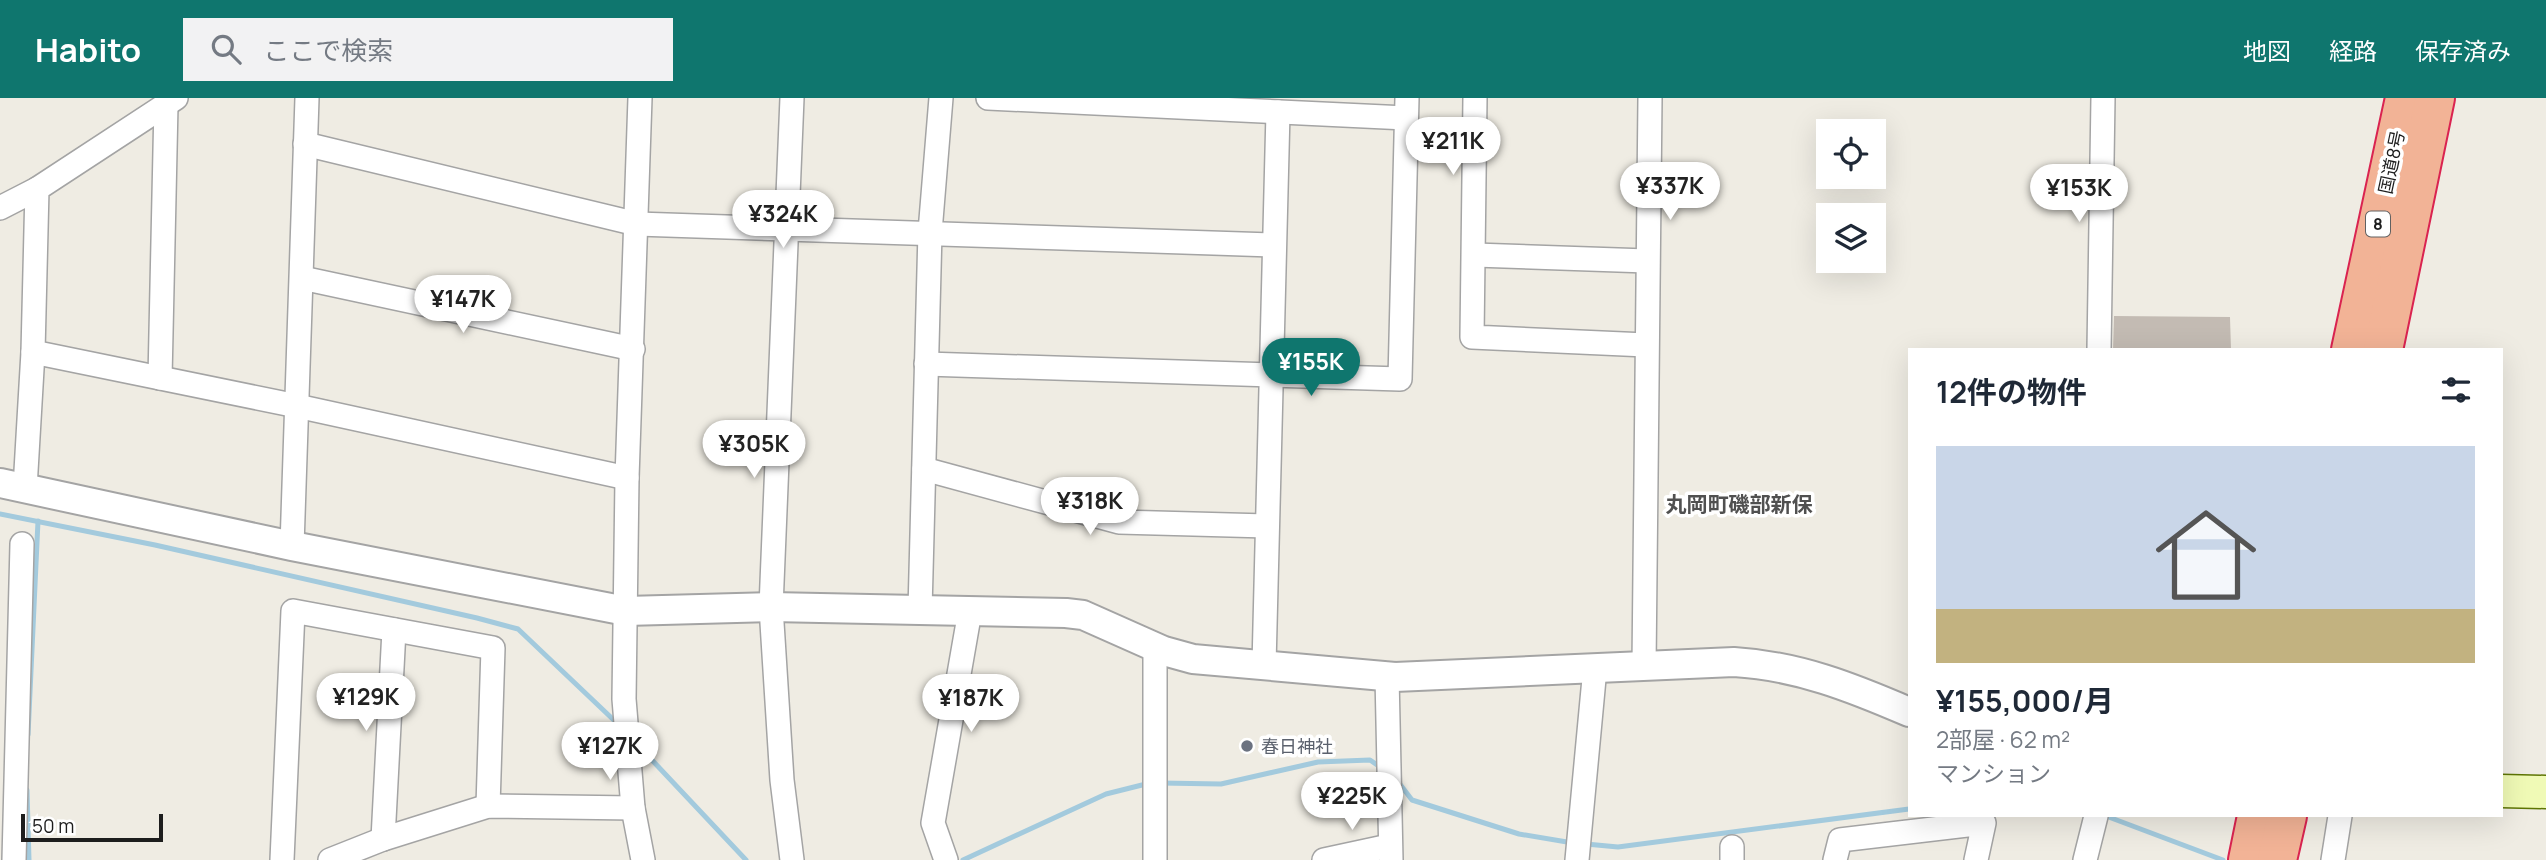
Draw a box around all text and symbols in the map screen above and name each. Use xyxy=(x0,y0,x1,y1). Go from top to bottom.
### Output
search box xyxy=(183,18,673,81)
text: Habito xyxy=(35,27,141,72)
icon: search xyxy=(207,30,245,68)
text: ここで検索 xyxy=(263,32,393,68)
text: 地図 xyxy=(2243,34,2291,67)
text: 経路 xyxy=(2329,34,2377,67)
text: 保存済み xyxy=(2415,34,2511,67)
pin: ¥211K xyxy=(1404,118,1502,177)
map controls xyxy=(1816,119,1886,273)
button: locate xyxy=(1816,119,1886,189)
text: ¥211K xyxy=(1422,124,1484,156)
street label: 国道8号 xyxy=(2373,128,2409,196)
pin: ¥337K xyxy=(1621,162,1719,222)
pin: ¥153K xyxy=(2030,164,2128,224)
text: ¥337K xyxy=(1636,169,1704,201)
text: ¥153K xyxy=(2046,171,2112,203)
pin: ¥324K xyxy=(734,190,832,250)
text: ¥324K xyxy=(748,197,818,229)
button: layers xyxy=(1816,203,1886,273)
road number: 8 xyxy=(2366,212,2390,236)
pin: ¥147K xyxy=(414,275,512,335)
text: ¥147K xyxy=(430,282,496,314)
pin: ¥155K xyxy=(1262,338,1360,398)
text: ¥155K xyxy=(1278,345,1344,377)
text: 12件の物件 xyxy=(1936,371,2087,412)
icon: filters xyxy=(2437,371,2475,409)
pin: ¥305K xyxy=(705,420,803,480)
text: ¥305K xyxy=(719,427,789,459)
pin: ¥318K xyxy=(1041,478,1139,537)
text: ¥318K xyxy=(1057,484,1123,516)
district label: 丸岡町磯部新保 xyxy=(1666,490,1813,518)
icon: home xyxy=(2143,492,2269,618)
pin: ¥129K xyxy=(317,674,415,733)
pin: ¥187K xyxy=(922,674,1020,734)
text: ¥129K xyxy=(332,680,400,712)
text: ¥155,000/月 xyxy=(1936,680,2114,721)
text: ¥187K xyxy=(938,681,1004,713)
pin: ¥127K xyxy=(561,722,659,782)
text: 2部屋 · 62 m² xyxy=(1936,723,2070,755)
text: ¥127K xyxy=(578,729,643,761)
place label: 春日神社 xyxy=(1261,734,1333,758)
marker: 春日神社 xyxy=(1239,738,1255,754)
text: マンション xyxy=(1936,757,2051,789)
pin: ¥225K xyxy=(1303,772,1401,832)
text: ¥225K xyxy=(1317,779,1387,811)
scale bar xyxy=(21,811,163,843)
text: 50 m xyxy=(32,813,74,839)

